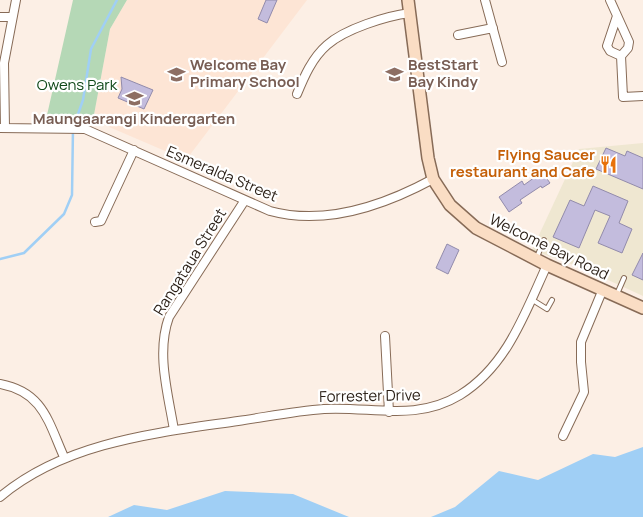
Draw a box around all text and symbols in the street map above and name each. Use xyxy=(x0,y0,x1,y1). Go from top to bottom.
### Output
place label: Welcome Bay Primary School xyxy=(190,54,300,92)
place label: BestStart Bay Kindy xyxy=(408,54,479,92)
school or university icon: Welcome Bay Primary School xyxy=(166,64,186,84)
school or university icon: BestStart Bay Kindy xyxy=(384,64,404,84)
park label: Owens Park xyxy=(37,74,118,95)
school or university icon: Maungaarangi Kindergarten xyxy=(124,88,144,108)
place label: Maungaarangi Kindergarten xyxy=(33,108,235,129)
street label: Esmeralda Street xyxy=(163,141,281,206)
place label: Flying Saucer restaurant and Cafe xyxy=(450,144,595,182)
restaurant icon: Flying Saucer restaurant and Cafe xyxy=(599,154,619,174)
street label: Rangataua Street xyxy=(148,204,231,319)
street label: Welcome Bay Road xyxy=(486,209,612,285)
street label: Forrester Drive xyxy=(319,384,421,407)

